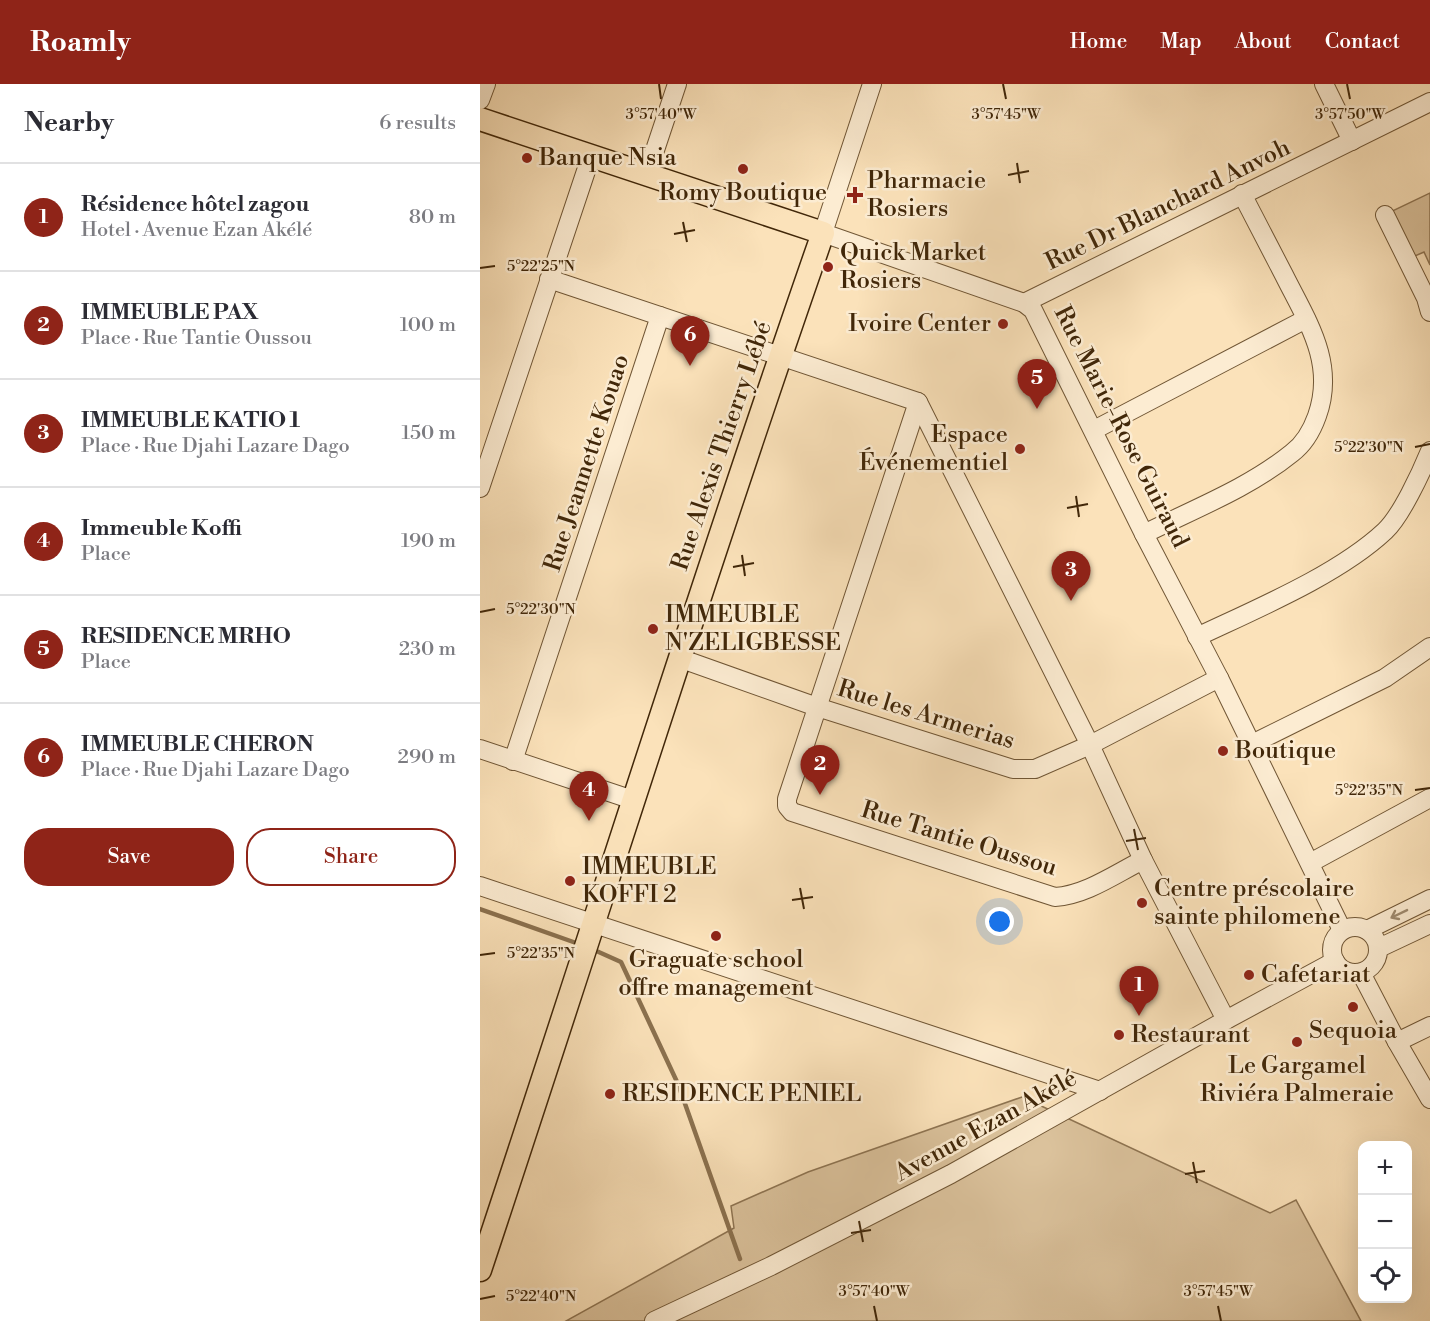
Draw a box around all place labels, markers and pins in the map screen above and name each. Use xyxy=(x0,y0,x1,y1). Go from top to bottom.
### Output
place label: Banque Nsia xyxy=(538,143,677,173)
marker: Banque Nsia xyxy=(520,151,534,165)
marker: Romy Boutique xyxy=(736,162,750,176)
place label: Pharmacie Rosiers xyxy=(867,166,986,224)
place label: Romy Boutique xyxy=(659,178,827,208)
marker: Pharmacie Rosiers xyxy=(848,188,862,202)
place label: Quick Market Rosiers xyxy=(840,238,987,296)
marker: Quick Market Rosiers xyxy=(821,260,835,274)
place label: Ivoire Center xyxy=(848,309,991,339)
pin: 6 xyxy=(670,316,710,366)
marker: Ivoire Center xyxy=(996,317,1010,331)
pin: 5 xyxy=(1018,360,1056,409)
place label: Espace Événementiel xyxy=(859,420,1008,478)
marker: Espace Événementiel xyxy=(1013,442,1027,456)
pin: 3 xyxy=(1052,552,1090,601)
place label: IMMEUBLE N'ZELIGBESSE xyxy=(665,600,841,658)
marker: IMMEUBLE N'ZELIGBESSE xyxy=(646,622,660,636)
place label: Boutique xyxy=(1234,736,1336,766)
marker: Boutique xyxy=(1216,744,1230,758)
pin: 2 xyxy=(800,746,840,795)
pin: 4 xyxy=(570,772,608,821)
place label: IMMEUBLE KOFFI 2 xyxy=(582,852,716,910)
marker: IMMEUBLE KOFFI 2 xyxy=(563,874,577,888)
place label: Centre préscolaire sainte philomene xyxy=(1154,874,1354,932)
marker: Centre préscolaire sainte philomene xyxy=(1135,896,1149,910)
marker: Graguate school offre management xyxy=(709,929,723,943)
place label: Graguate school offre management xyxy=(618,945,814,1003)
place label: Cafetariat xyxy=(1261,960,1371,990)
pin: 1 xyxy=(1120,966,1158,1016)
marker: Cafetariat xyxy=(1242,968,1256,982)
marker: Sequoia xyxy=(1346,1000,1360,1014)
place label: Sequoia xyxy=(1309,1016,1398,1046)
place label: Restaurant xyxy=(1131,1020,1251,1050)
marker: Restaurant xyxy=(1112,1028,1126,1042)
marker: Le Gargamel Riviéra Palmeraie xyxy=(1290,1035,1304,1049)
place label: Le Gargamel Riviéra Palmeraie xyxy=(1200,1051,1394,1109)
place label: RESIDENCE PENIEL xyxy=(622,1079,861,1109)
marker: RESIDENCE PENIEL xyxy=(603,1087,617,1101)

